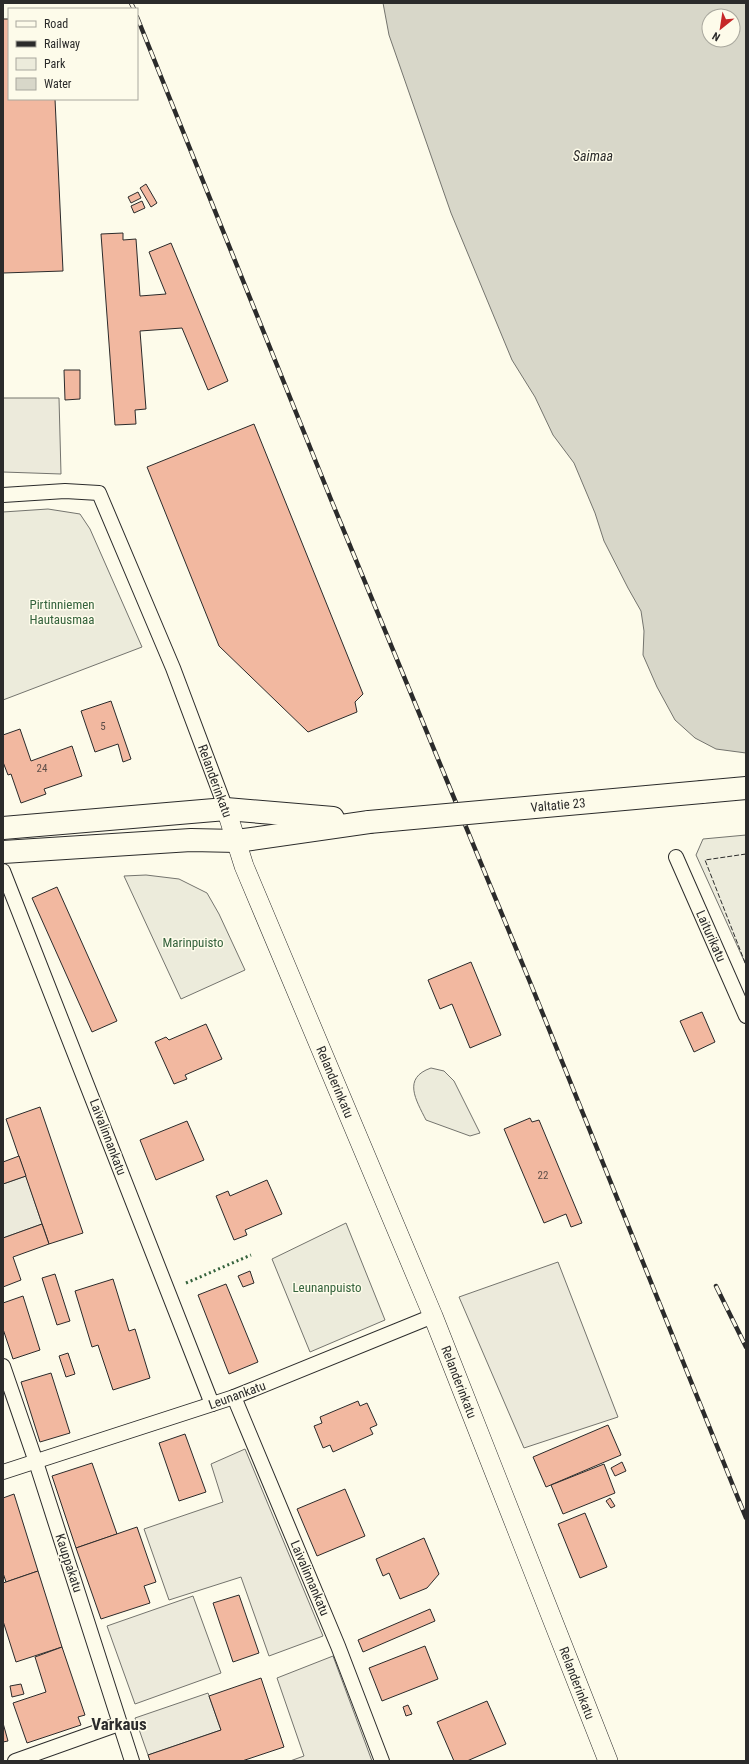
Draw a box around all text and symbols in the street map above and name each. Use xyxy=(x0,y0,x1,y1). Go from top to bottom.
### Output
legend xyxy=(8,8,138,100)
north arrow xyxy=(701,8,741,48)
text: Road xyxy=(44,17,68,31)
text: N xyxy=(710,29,722,44)
text: Railway xyxy=(44,37,80,51)
text: Park xyxy=(44,57,66,71)
text: Water xyxy=(44,77,72,91)
water label: Saimaa xyxy=(573,148,613,164)
park label: Pirtinniemen Hautausmaa xyxy=(29,597,95,627)
house number: 5 xyxy=(100,720,106,733)
street label: Relanderinkatu xyxy=(195,742,235,820)
house number: 24 xyxy=(37,762,48,775)
street label: Valtatie 23 xyxy=(530,795,586,815)
street label: Laiturikatu xyxy=(693,908,729,964)
park label: Marinpuisto xyxy=(162,935,224,950)
street label: Relanderinkatu xyxy=(313,1044,357,1120)
street label: Laivalinnankatu xyxy=(87,1097,129,1177)
house number: 22 xyxy=(538,1169,548,1182)
park label: Leunanpuisto xyxy=(292,1280,362,1295)
street label: Relanderinkatu xyxy=(438,1344,480,1420)
street label: Leunankatu xyxy=(206,1378,268,1412)
street label: Kauppakatu xyxy=(52,1532,86,1594)
street label: Laivalinnankatu xyxy=(287,1538,333,1618)
street label: Relanderinkatu xyxy=(556,1645,598,1721)
district label: Varkaus xyxy=(91,1714,147,1734)

